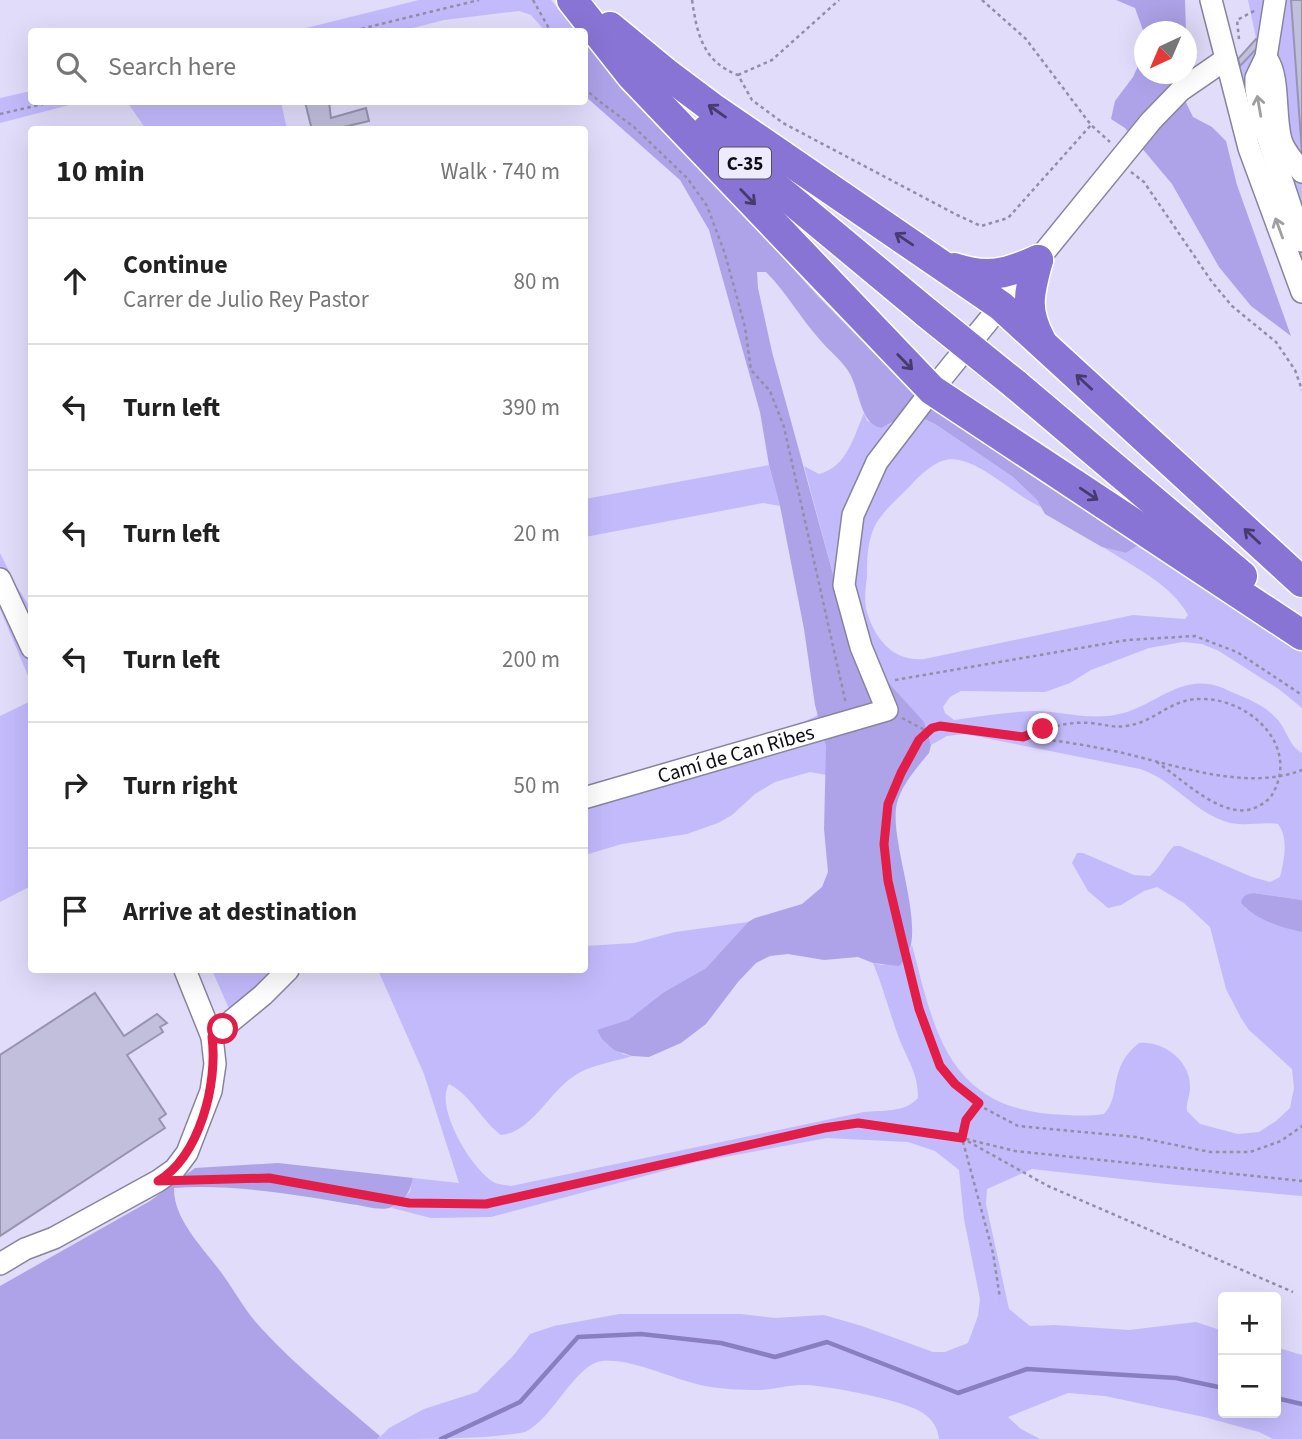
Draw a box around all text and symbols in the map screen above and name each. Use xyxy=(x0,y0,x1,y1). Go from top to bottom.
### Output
north arrow xyxy=(1134,21,1197,84)
search box xyxy=(28,28,588,105)
icon: search xyxy=(52,48,90,86)
text: Search here xyxy=(108,48,236,85)
one-way arrow xyxy=(1252,95,1265,118)
one-way arrow xyxy=(708,104,727,118)
road number: C-35 xyxy=(719,148,771,178)
text: 10 min xyxy=(56,150,145,193)
text: Walk · 740 m xyxy=(441,155,560,188)
one-way arrow xyxy=(740,188,756,206)
one-way arrow xyxy=(1271,218,1284,240)
one-way arrow xyxy=(895,232,914,247)
text: Continue xyxy=(123,246,228,283)
icon: ahead xyxy=(56,262,94,300)
text: 80 m xyxy=(513,265,560,298)
text: Carrer de Julio Rey Pastor xyxy=(123,283,369,316)
one-way arrow xyxy=(897,353,914,370)
one-way arrow xyxy=(1075,374,1093,390)
icon: left xyxy=(56,388,94,426)
text: Turn left xyxy=(123,389,220,426)
text: 390 m xyxy=(502,391,560,424)
one-way arrow xyxy=(1079,487,1098,501)
icon: left xyxy=(56,514,94,552)
text: Turn left xyxy=(123,515,220,552)
text: 20 m xyxy=(513,517,560,550)
one-way arrow xyxy=(1244,527,1261,544)
icon: left xyxy=(56,640,94,678)
text: Turn left xyxy=(123,641,220,678)
text: 200 m xyxy=(502,643,560,676)
route end xyxy=(1027,713,1058,744)
street label: Camí de Can Ribes xyxy=(654,717,818,791)
icon: right xyxy=(56,766,94,804)
text: Turn right xyxy=(123,767,238,804)
text: 50 m xyxy=(513,769,560,802)
icon: arrive xyxy=(56,892,94,930)
text: Arrive at destination xyxy=(123,893,357,930)
route start xyxy=(207,1013,238,1044)
map controls xyxy=(1218,1292,1281,1418)
button: + xyxy=(1218,1292,1281,1355)
button: − xyxy=(1218,1355,1281,1418)

